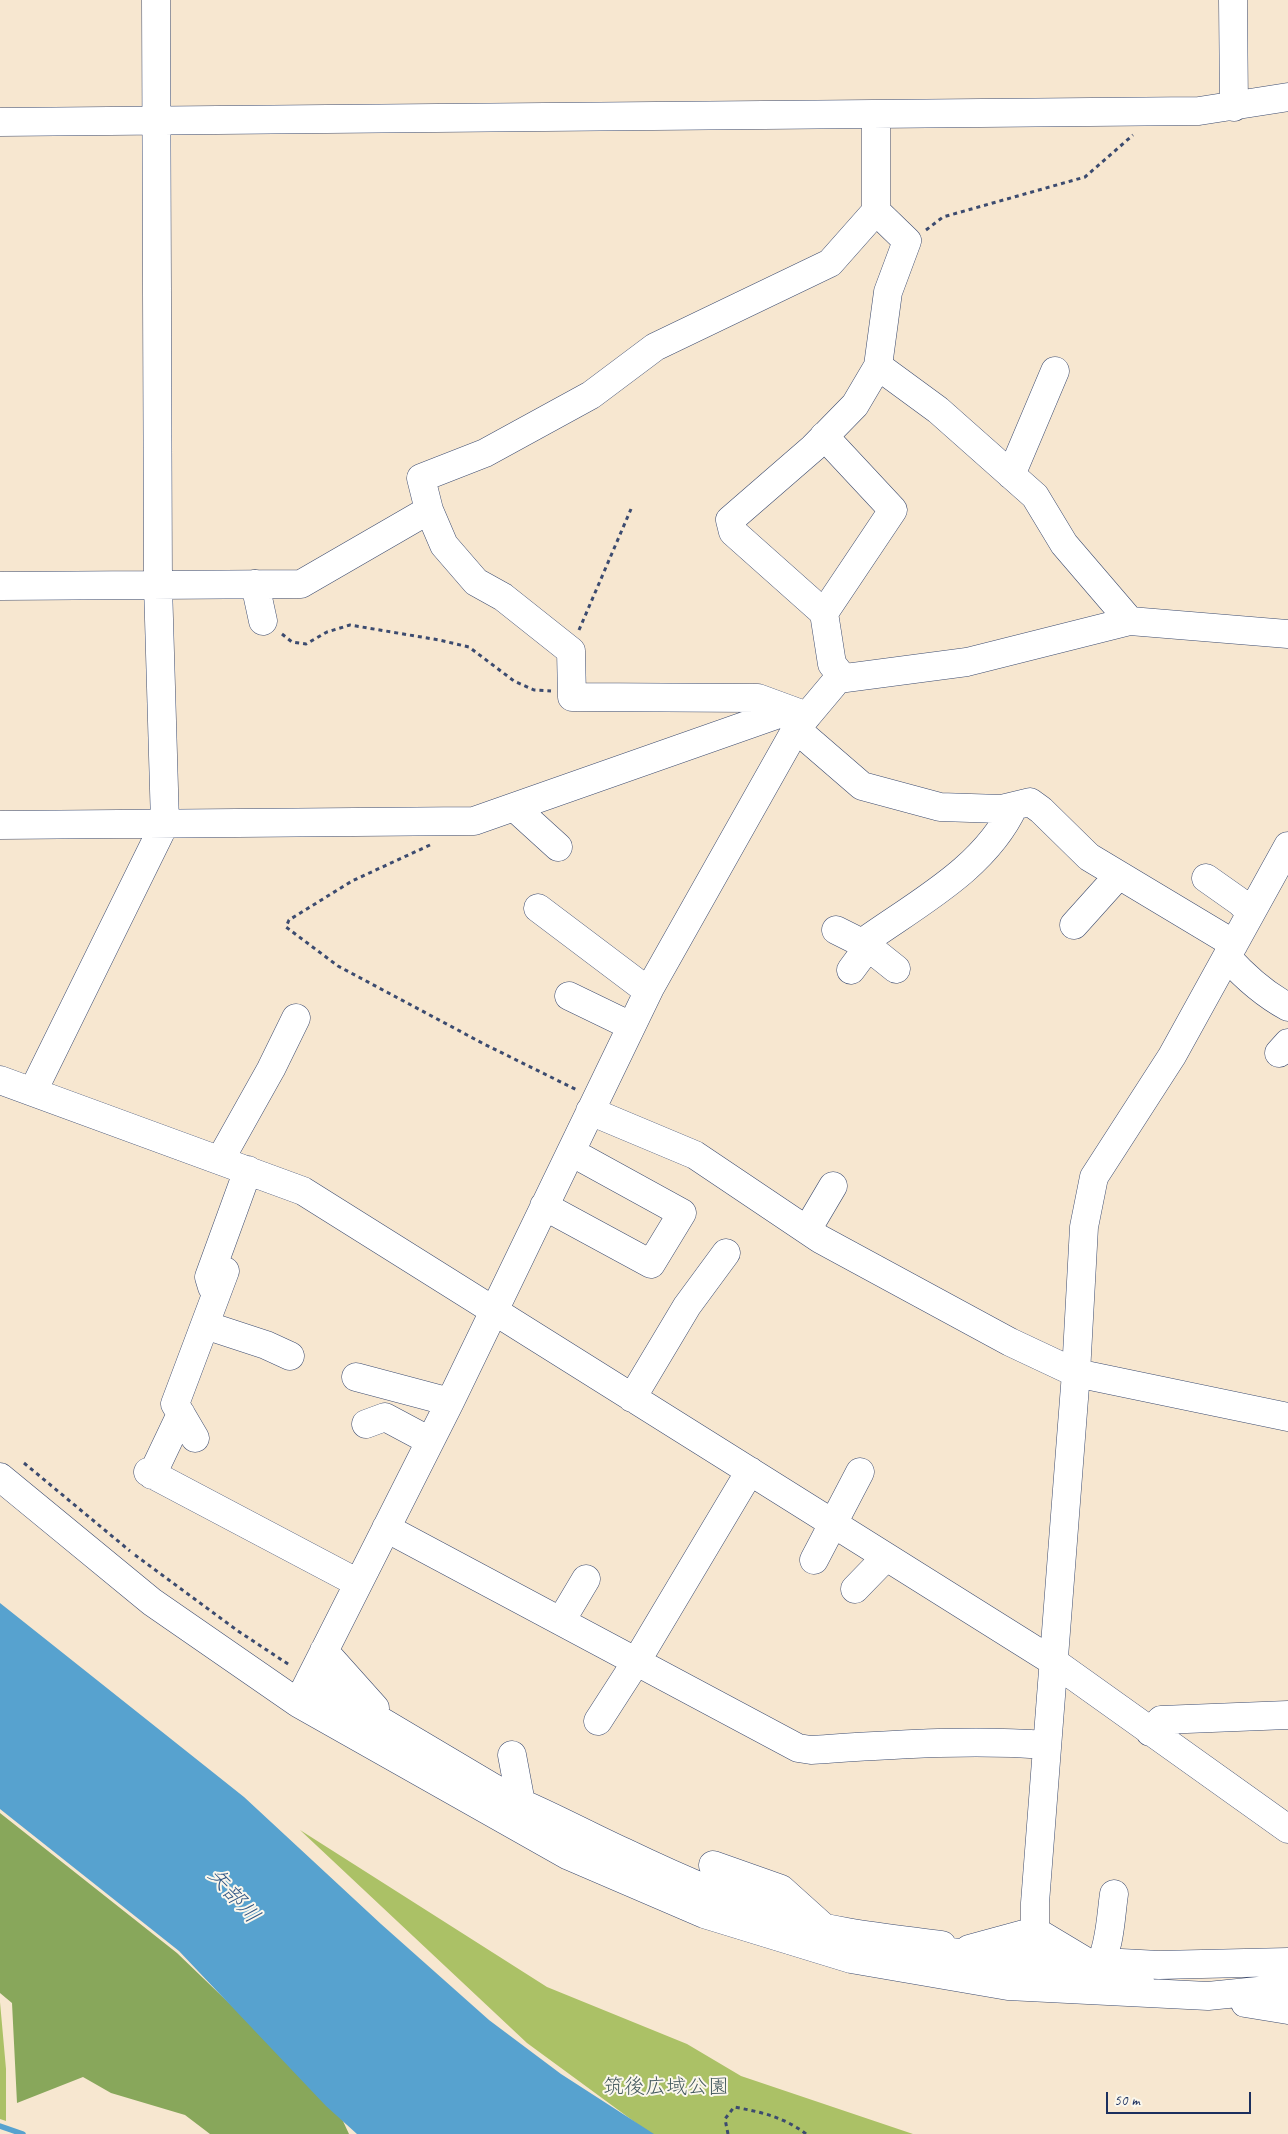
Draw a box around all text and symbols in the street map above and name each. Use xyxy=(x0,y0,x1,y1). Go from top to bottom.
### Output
water label: 矢部川 xyxy=(201,1863,265,1929)
park label: 筑後広域公園 xyxy=(603,2074,729,2100)
scale bar xyxy=(1108,2082,1253,2114)
text: 50 m xyxy=(1114,2091,1140,2110)

